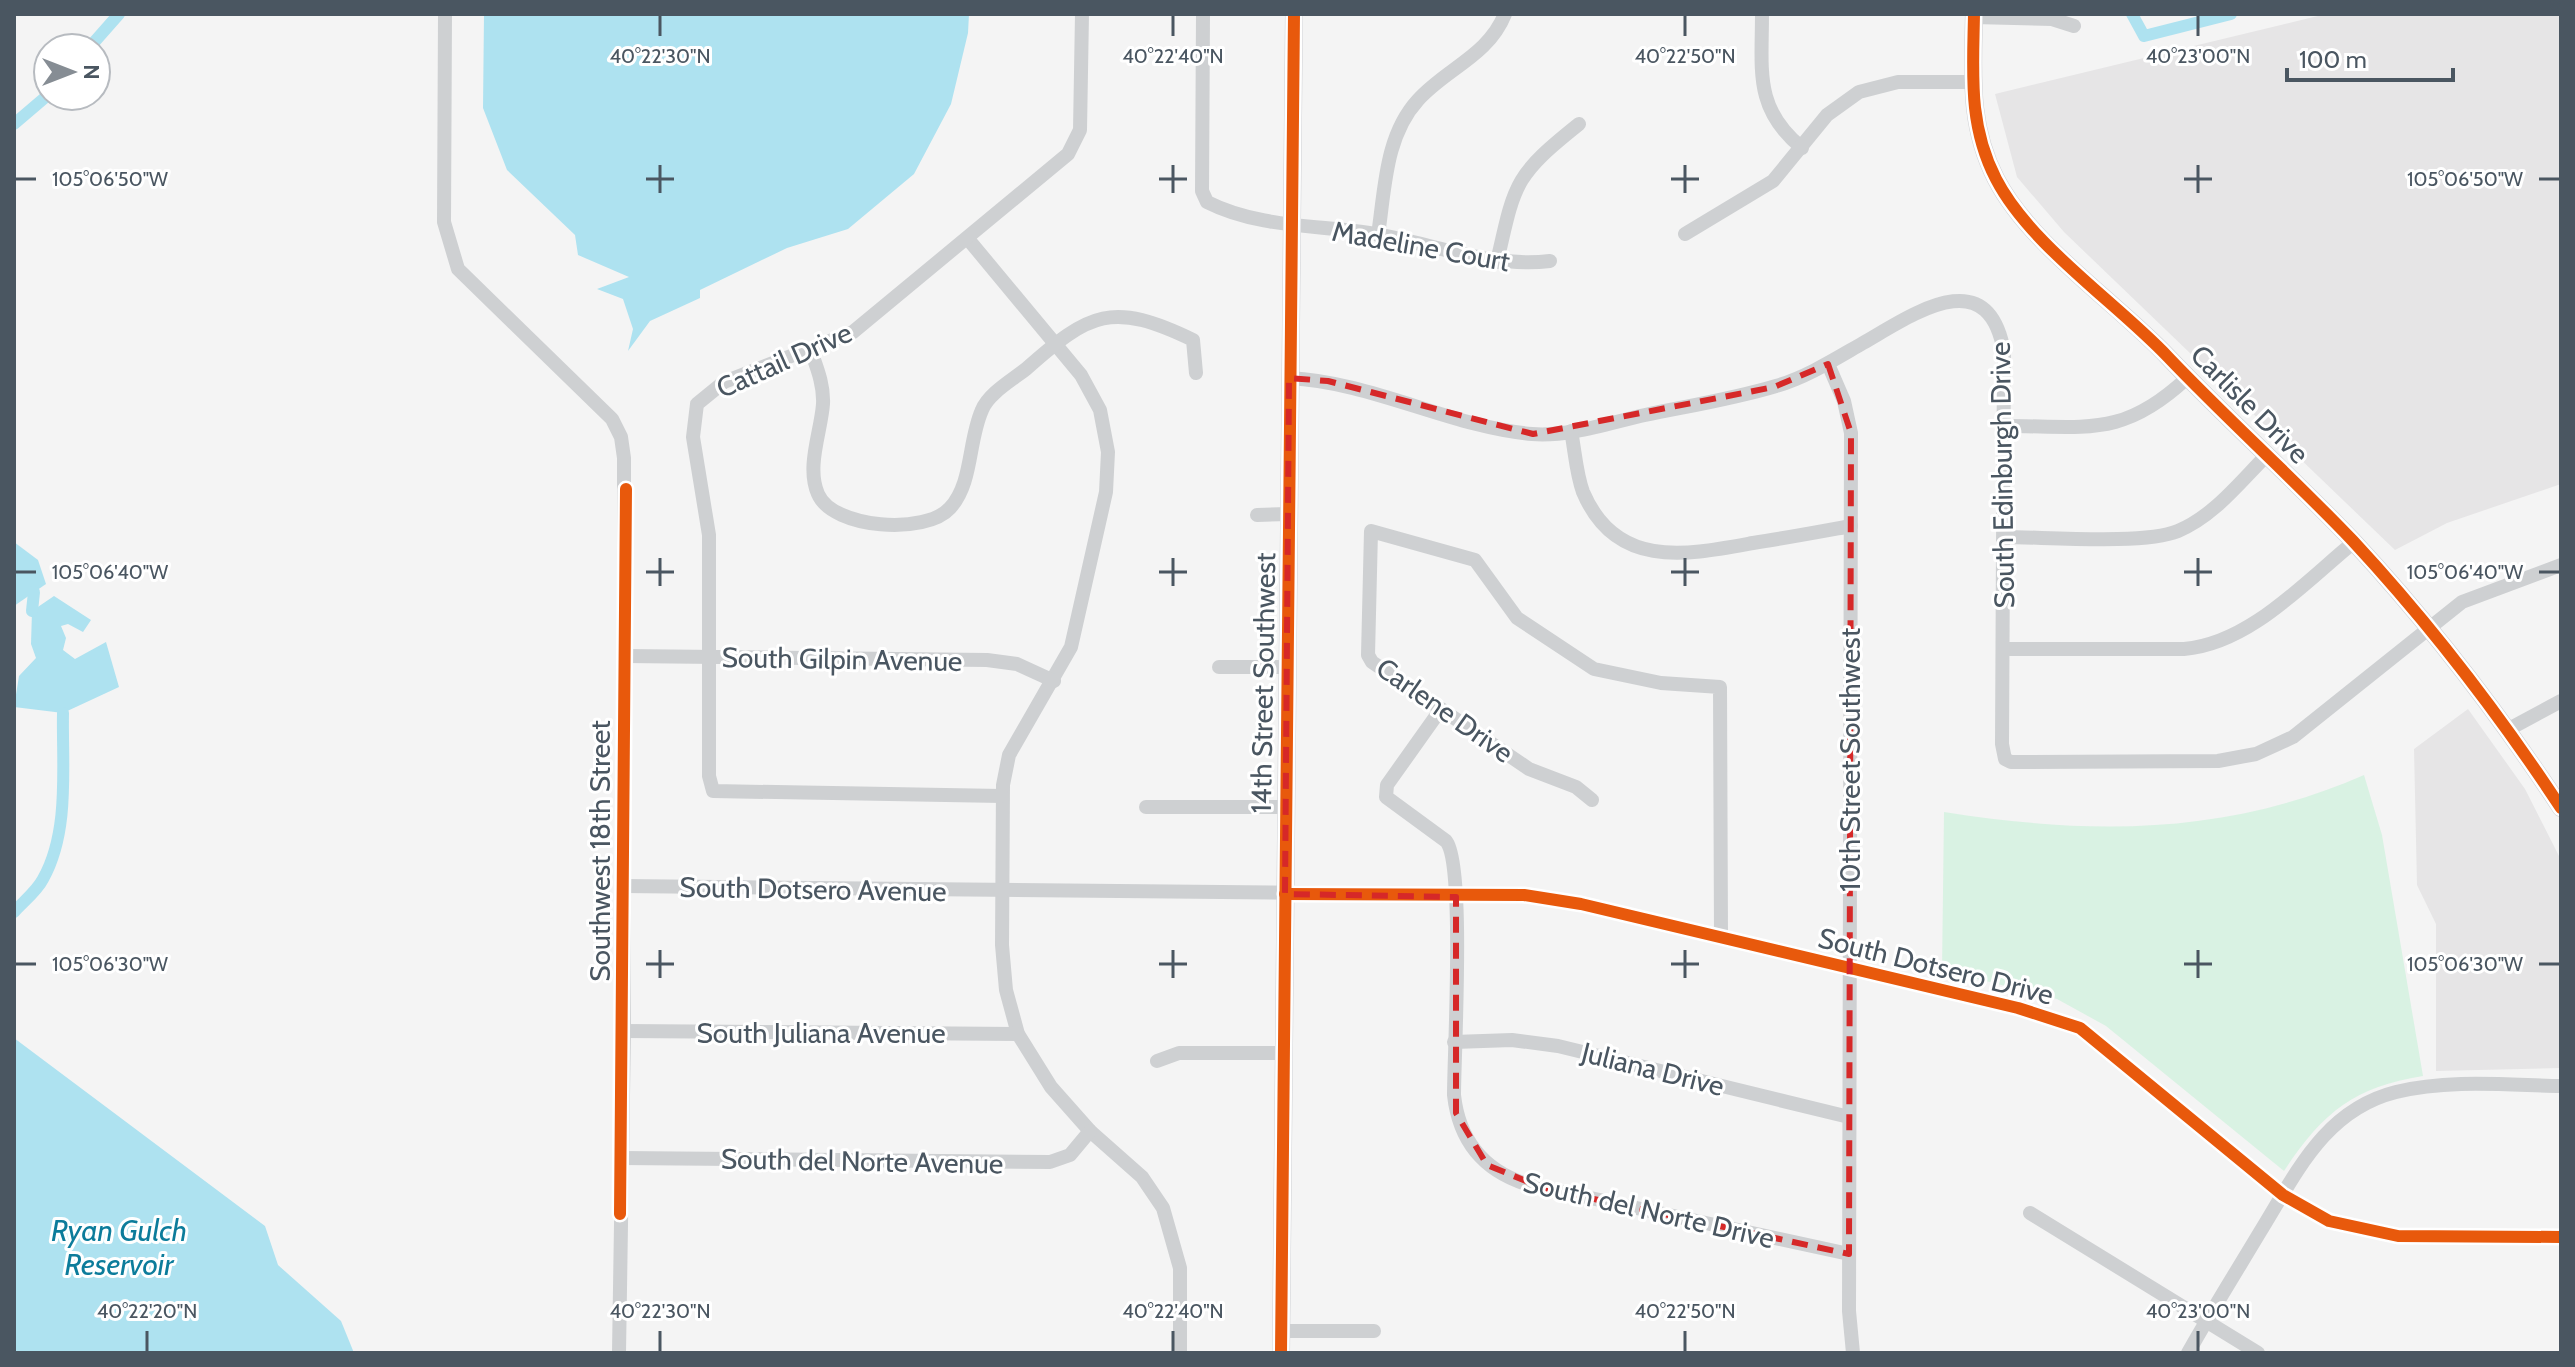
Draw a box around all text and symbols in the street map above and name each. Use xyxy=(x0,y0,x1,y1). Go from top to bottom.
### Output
north arrow xyxy=(32,32,112,112)
scale bar xyxy=(2287,32,2453,82)
text: 40°22'30"N xyxy=(609,44,711,68)
text: 40°22'40"N xyxy=(1122,44,1224,68)
text: 40°22'50"N xyxy=(1634,44,1736,68)
text: 40°23'00"N xyxy=(2146,44,2250,68)
text: 100 m xyxy=(2299,45,2367,74)
text: N xyxy=(78,64,105,80)
text: 105°06'50"W xyxy=(52,167,168,191)
text: 105°06'50"W xyxy=(2407,167,2523,191)
street label: Madeline Court xyxy=(1329,214,1513,278)
street label: Cattail Drive xyxy=(711,315,857,405)
street label: Carlisle Drive xyxy=(2184,338,2316,470)
street label: South Edinburgh Drive xyxy=(1983,341,2021,609)
street label: 14th Street Southwest xyxy=(1244,552,1282,814)
text: 105°06'40"W xyxy=(52,560,168,584)
text: 105°06'40"W xyxy=(2407,560,2523,584)
street label: 10th Street Southwest xyxy=(1833,628,1867,892)
street label: South Gilpin Avenue xyxy=(721,640,963,678)
street label: Carlene Drive xyxy=(1370,650,1520,770)
street label: Southwest 18th Street xyxy=(583,720,617,982)
street label: South Dotsero Avenue xyxy=(679,870,947,908)
street label: South Dotsero Drive xyxy=(1815,920,2057,1012)
text: 105°06'30"W xyxy=(52,952,168,976)
text: 105°06'30"W xyxy=(2407,952,2523,976)
street label: South Juliana Avenue xyxy=(696,1016,946,1050)
street label: Juliana Drive xyxy=(1577,1035,1728,1103)
street label: South del Norte Avenue xyxy=(721,1142,1003,1180)
street label: South del Norte Drive xyxy=(1520,1165,1778,1255)
water label: Ryan Gulch Reservoir xyxy=(51,1212,187,1283)
text: 40°22'20"N xyxy=(97,1299,197,1323)
text: 40°22'30"N xyxy=(609,1299,711,1323)
text: 40°22'40"N xyxy=(1122,1299,1224,1323)
text: 40°22'50"N xyxy=(1634,1299,1736,1323)
text: 40°23'00"N xyxy=(2146,1299,2250,1323)

